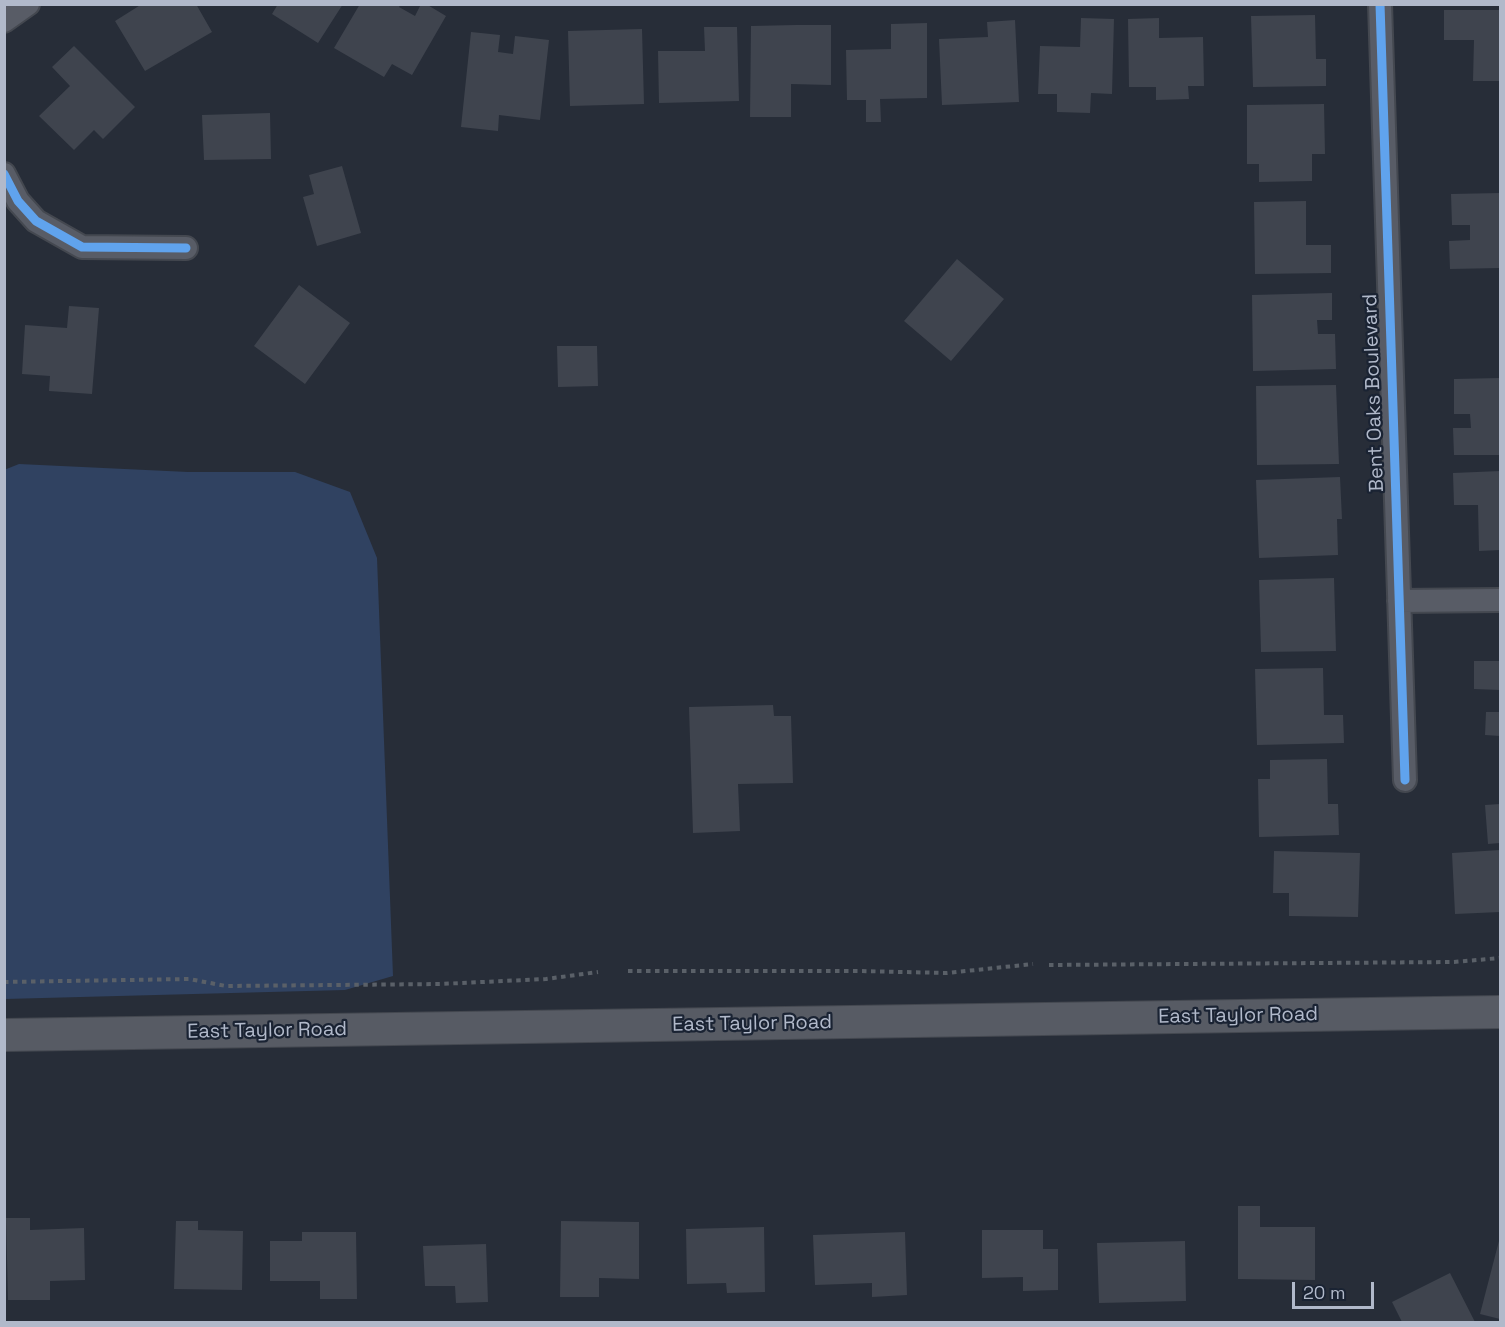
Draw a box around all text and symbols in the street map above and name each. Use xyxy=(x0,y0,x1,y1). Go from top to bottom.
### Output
street label: Bent Oaks Boulevard xyxy=(1359,293,1389,493)
street label: East Taylor Road xyxy=(1158,1003,1318,1029)
street label: East Taylor Road xyxy=(672,1011,832,1037)
street label: East Taylor Road xyxy=(187,1018,347,1044)
scale bar xyxy=(1295,1270,1378,1308)
text: 20 m xyxy=(1303,1281,1346,1304)

